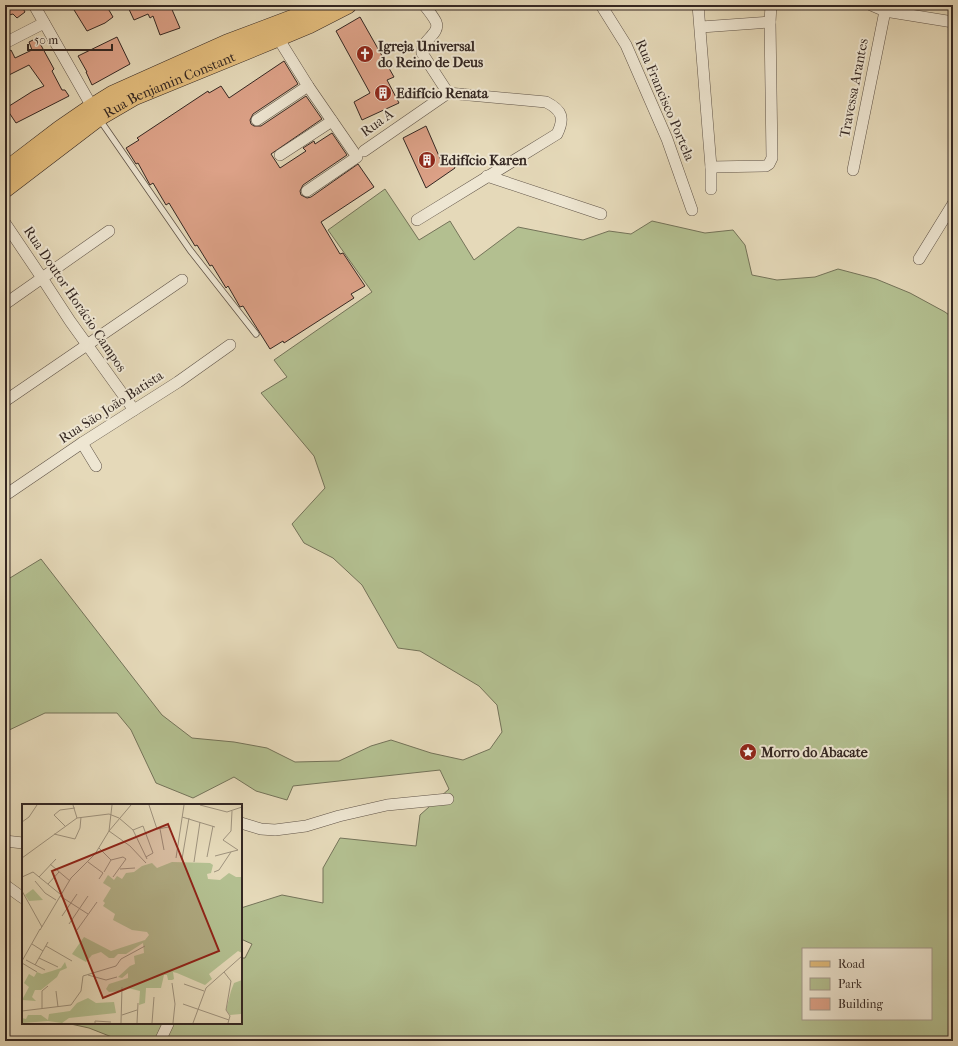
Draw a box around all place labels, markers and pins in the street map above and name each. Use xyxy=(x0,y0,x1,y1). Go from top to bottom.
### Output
place label: Igreja Universal do Reino de Deus xyxy=(378,38,484,71)
church icon: Igreja Universal do Reino de Deus xyxy=(355,44,375,64)
building icon: Edifício Renata xyxy=(373,83,393,103)
place label: Edifício Renata xyxy=(396,85,489,102)
building icon: Edifício Karen xyxy=(417,150,437,170)
place label: Edifício Karen xyxy=(440,152,528,169)
place icon: Morro do Abacate xyxy=(738,742,758,762)
place label: Morro do Abacate xyxy=(760,744,868,761)

